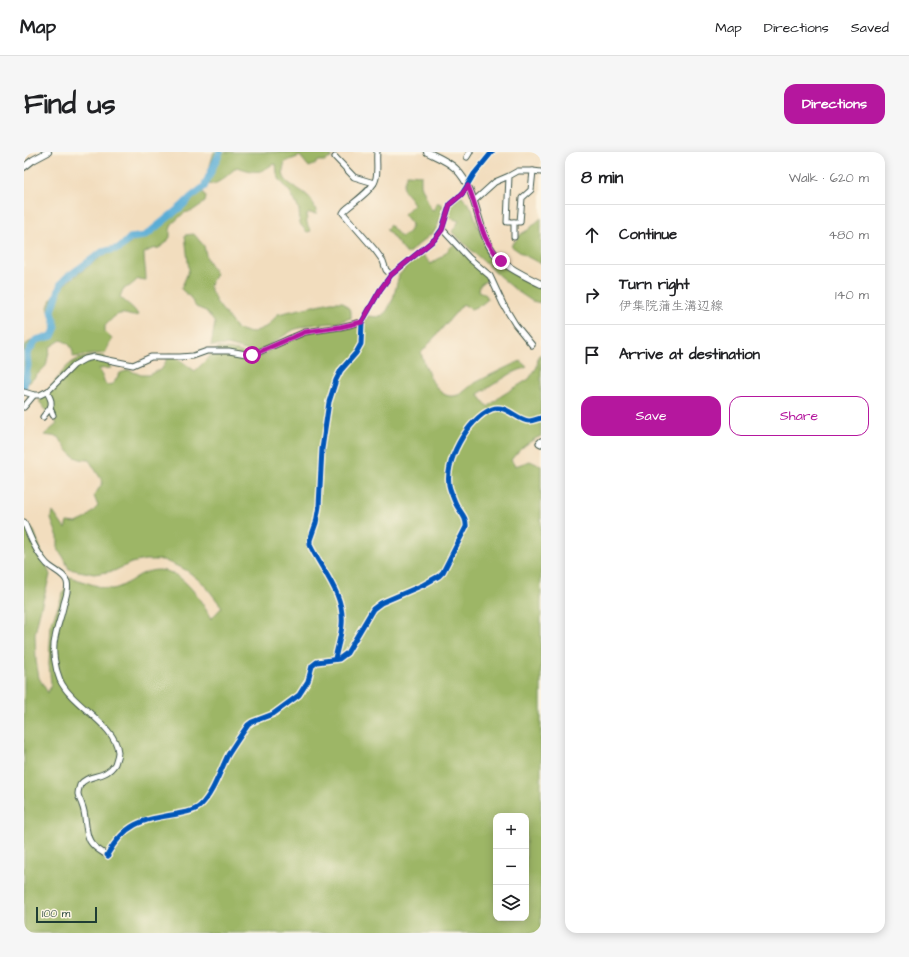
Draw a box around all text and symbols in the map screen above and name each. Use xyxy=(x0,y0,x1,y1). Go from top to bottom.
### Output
text: Map xyxy=(20,14,56,41)
text: Map xyxy=(715,18,742,38)
text: Directions xyxy=(764,18,829,38)
text: Saved xyxy=(851,18,889,38)
button: Directions xyxy=(784,84,885,124)
text: Find us xyxy=(24,85,115,124)
text: 8 min xyxy=(581,166,623,190)
text: Walk · 620 m xyxy=(789,169,869,187)
icon: ahead xyxy=(581,224,603,246)
text: Continue xyxy=(619,224,677,245)
text: 480 m xyxy=(828,226,869,244)
route end xyxy=(492,252,510,270)
text: Turn right xyxy=(619,274,690,295)
icon: right xyxy=(581,284,603,306)
text: 140 m xyxy=(835,286,869,304)
text: 伊集院蒲生溝辺線 xyxy=(619,297,723,315)
icon: arrive xyxy=(581,344,603,366)
text: Arrive at destination xyxy=(619,344,760,365)
route start xyxy=(243,346,261,364)
button: Save xyxy=(581,396,721,436)
button: Share xyxy=(729,396,869,436)
map controls xyxy=(493,813,529,921)
button: + xyxy=(493,813,529,849)
button: − xyxy=(493,849,529,885)
button: layers xyxy=(493,885,529,921)
scale bar xyxy=(36,905,97,924)
text: 100 m xyxy=(42,906,70,921)

